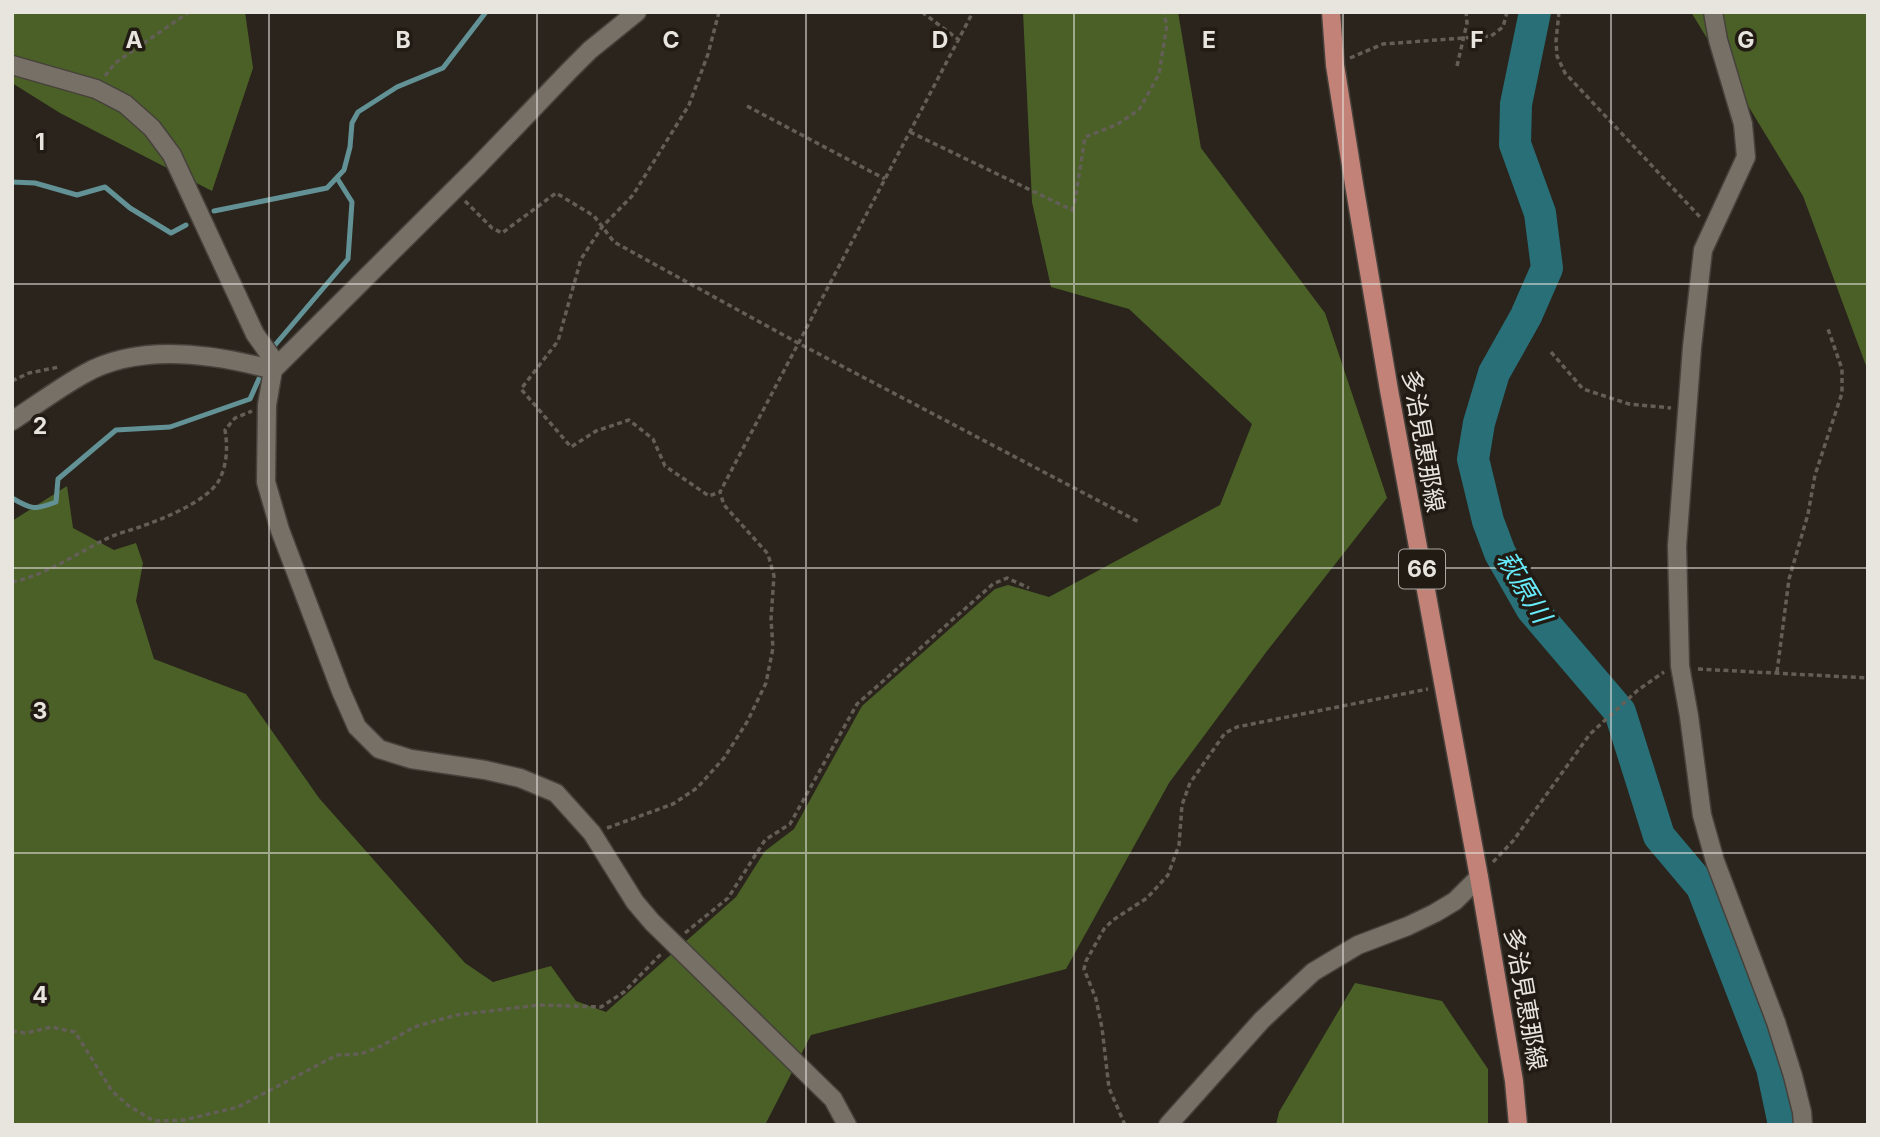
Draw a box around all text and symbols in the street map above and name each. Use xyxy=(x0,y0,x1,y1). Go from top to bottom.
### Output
text: A xyxy=(125,26,143,54)
text: B xyxy=(395,26,411,54)
text: C xyxy=(662,26,680,54)
text: D xyxy=(932,26,948,54)
text: E xyxy=(1202,26,1216,54)
text: F xyxy=(1470,26,1484,54)
text: G xyxy=(1737,26,1755,54)
text: 1 xyxy=(35,128,45,156)
street label: 多治見恵那線 xyxy=(1397,367,1450,514)
text: 2 xyxy=(33,412,47,440)
water label: 萩原川 xyxy=(1491,545,1559,631)
road number: 66 xyxy=(1399,550,1445,589)
text: 3 xyxy=(33,697,47,725)
street label: 多治見恵那線 xyxy=(1499,925,1552,1072)
text: 4 xyxy=(32,981,48,1009)

